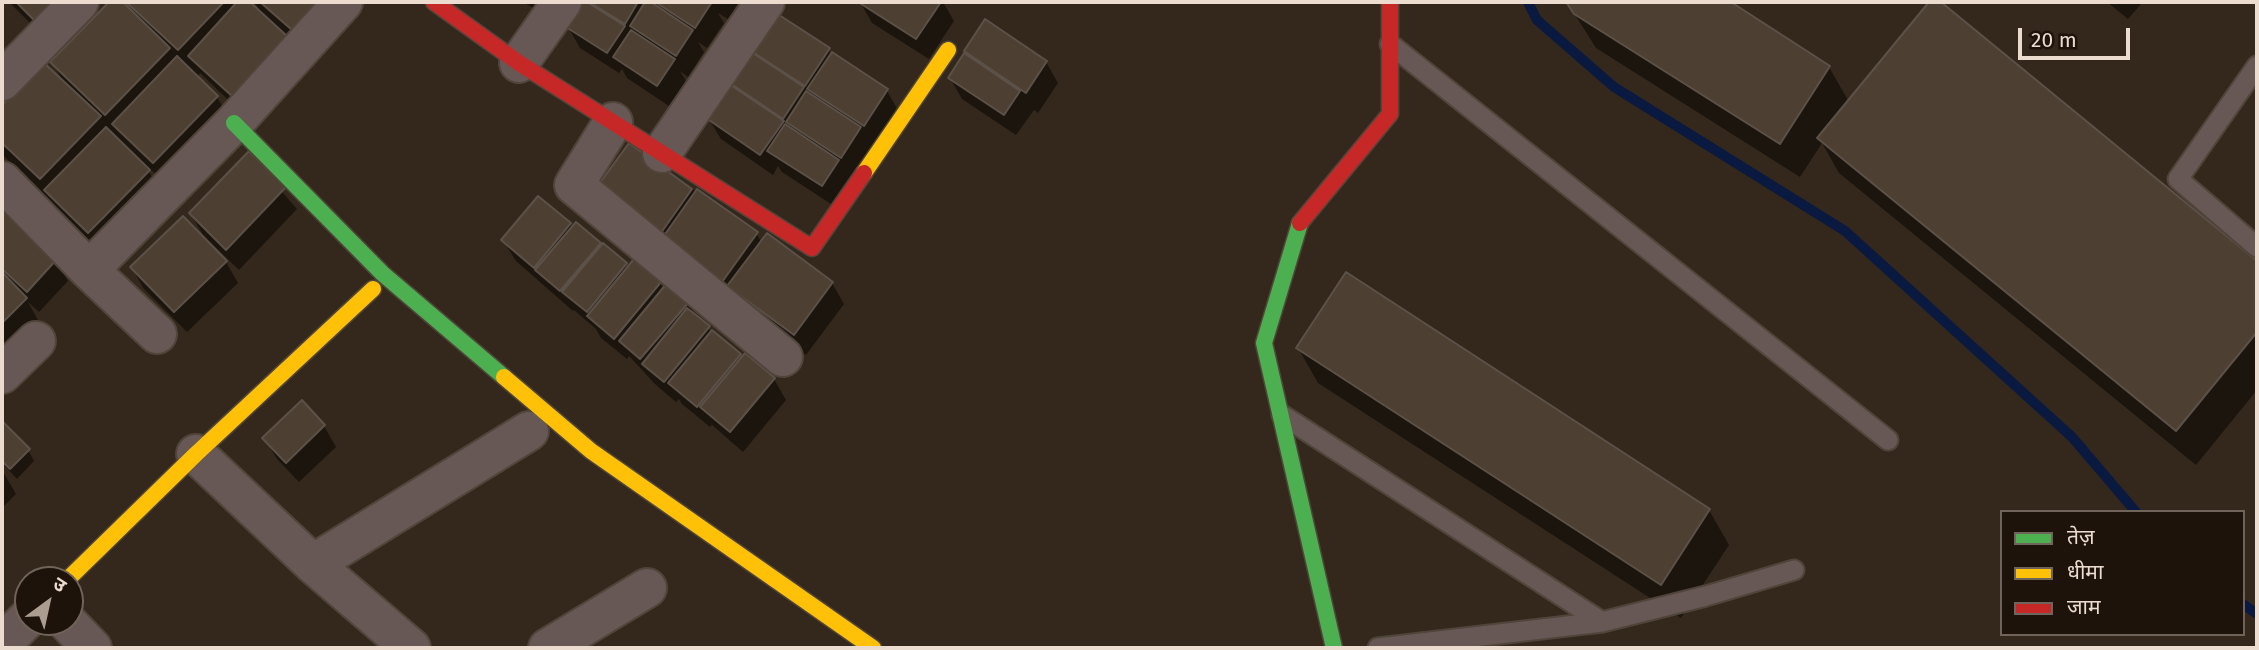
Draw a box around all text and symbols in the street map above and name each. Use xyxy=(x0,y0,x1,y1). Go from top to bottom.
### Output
scale bar xyxy=(2021,14,2133,58)
text: 20 m xyxy=(2031,27,2077,53)
legend xyxy=(2000,510,2245,636)
text: तेज़ xyxy=(2067,524,2095,550)
text: धीमा xyxy=(2067,559,2103,585)
north arrow xyxy=(14,566,84,636)
text: उ xyxy=(49,572,71,597)
text: जाम xyxy=(2067,594,2101,620)

